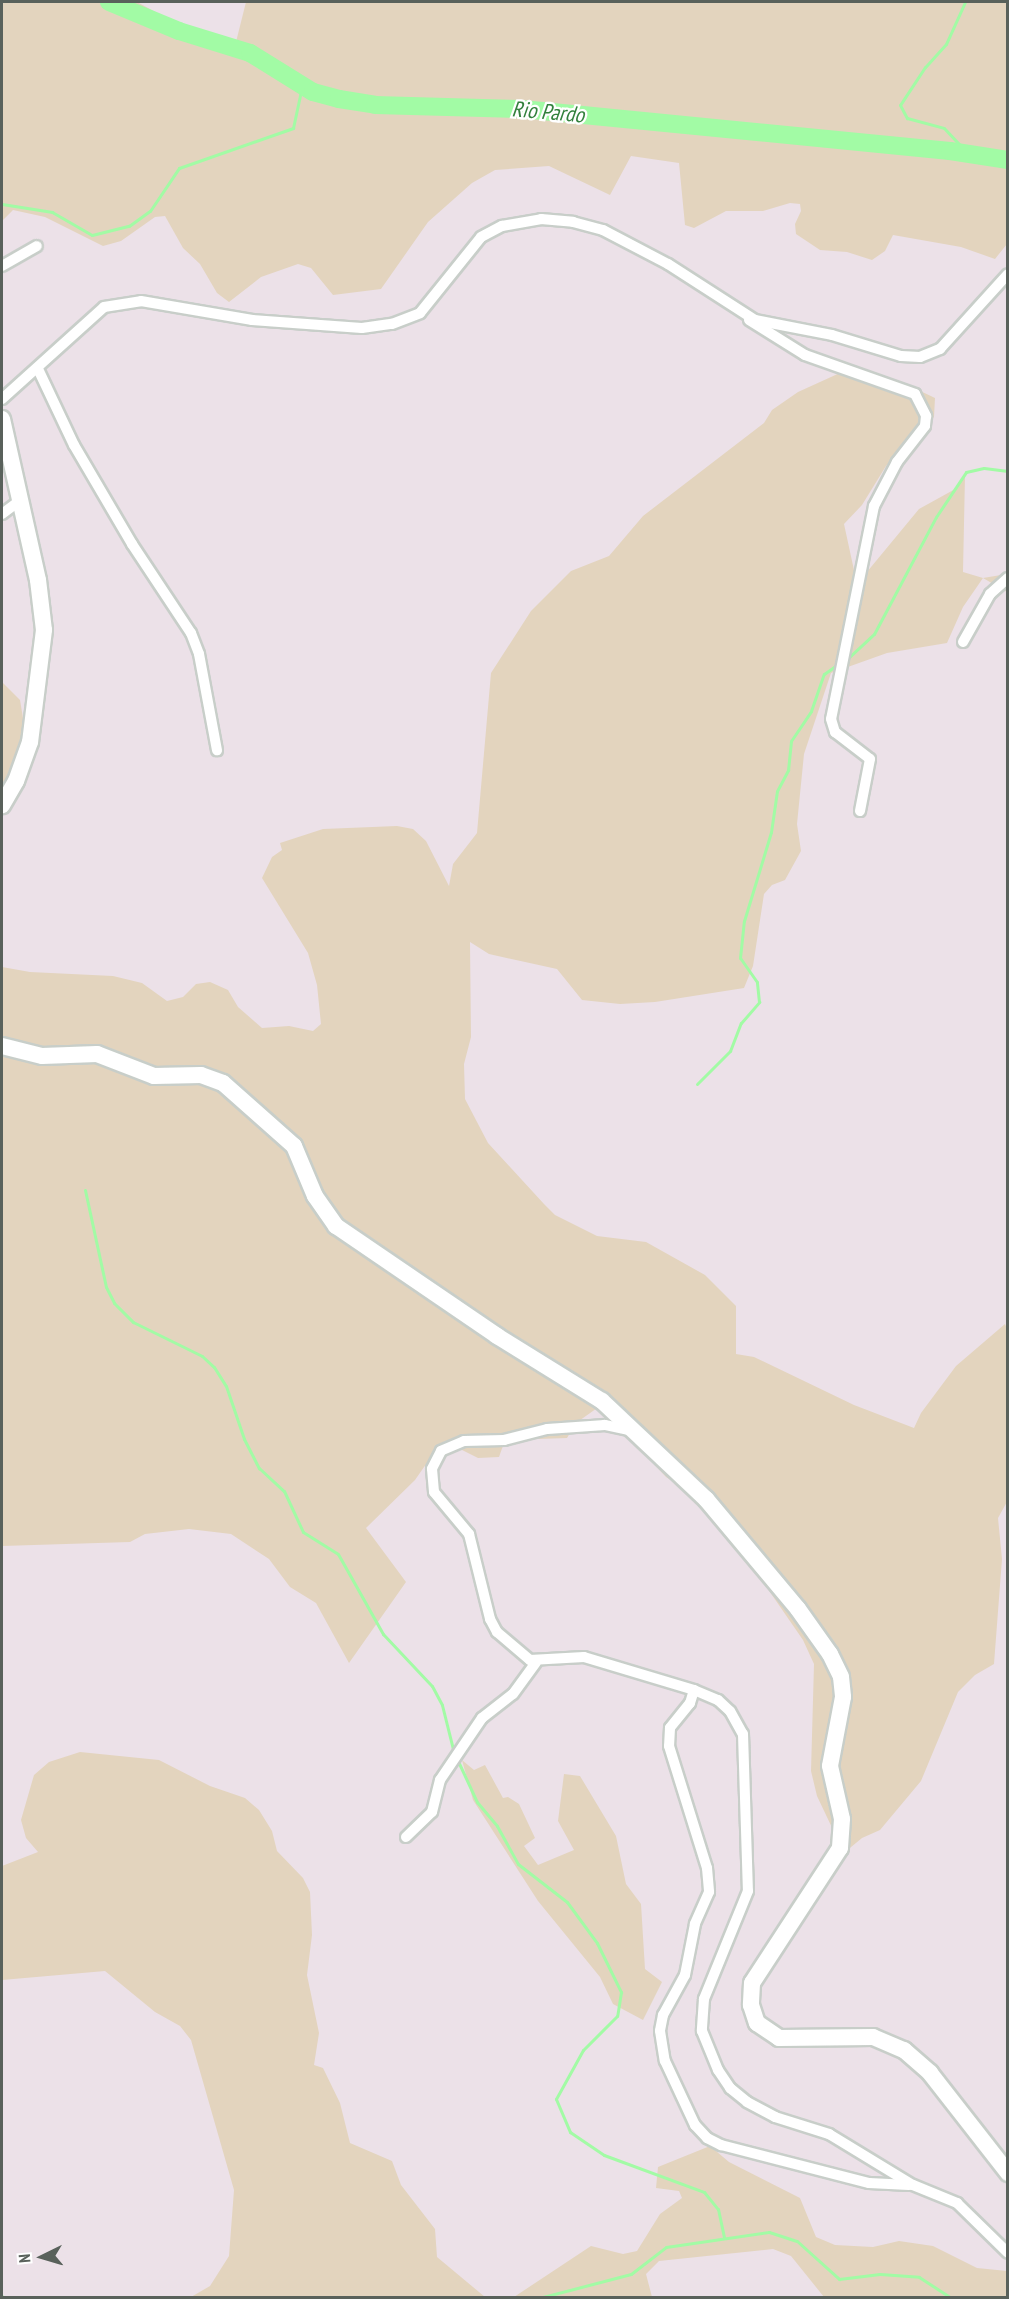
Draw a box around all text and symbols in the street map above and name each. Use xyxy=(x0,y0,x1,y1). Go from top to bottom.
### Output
water label: Rio Pardo xyxy=(511,96,585,128)
north arrow xyxy=(12,2227,72,2287)
text: N xyxy=(14,2253,34,2264)

